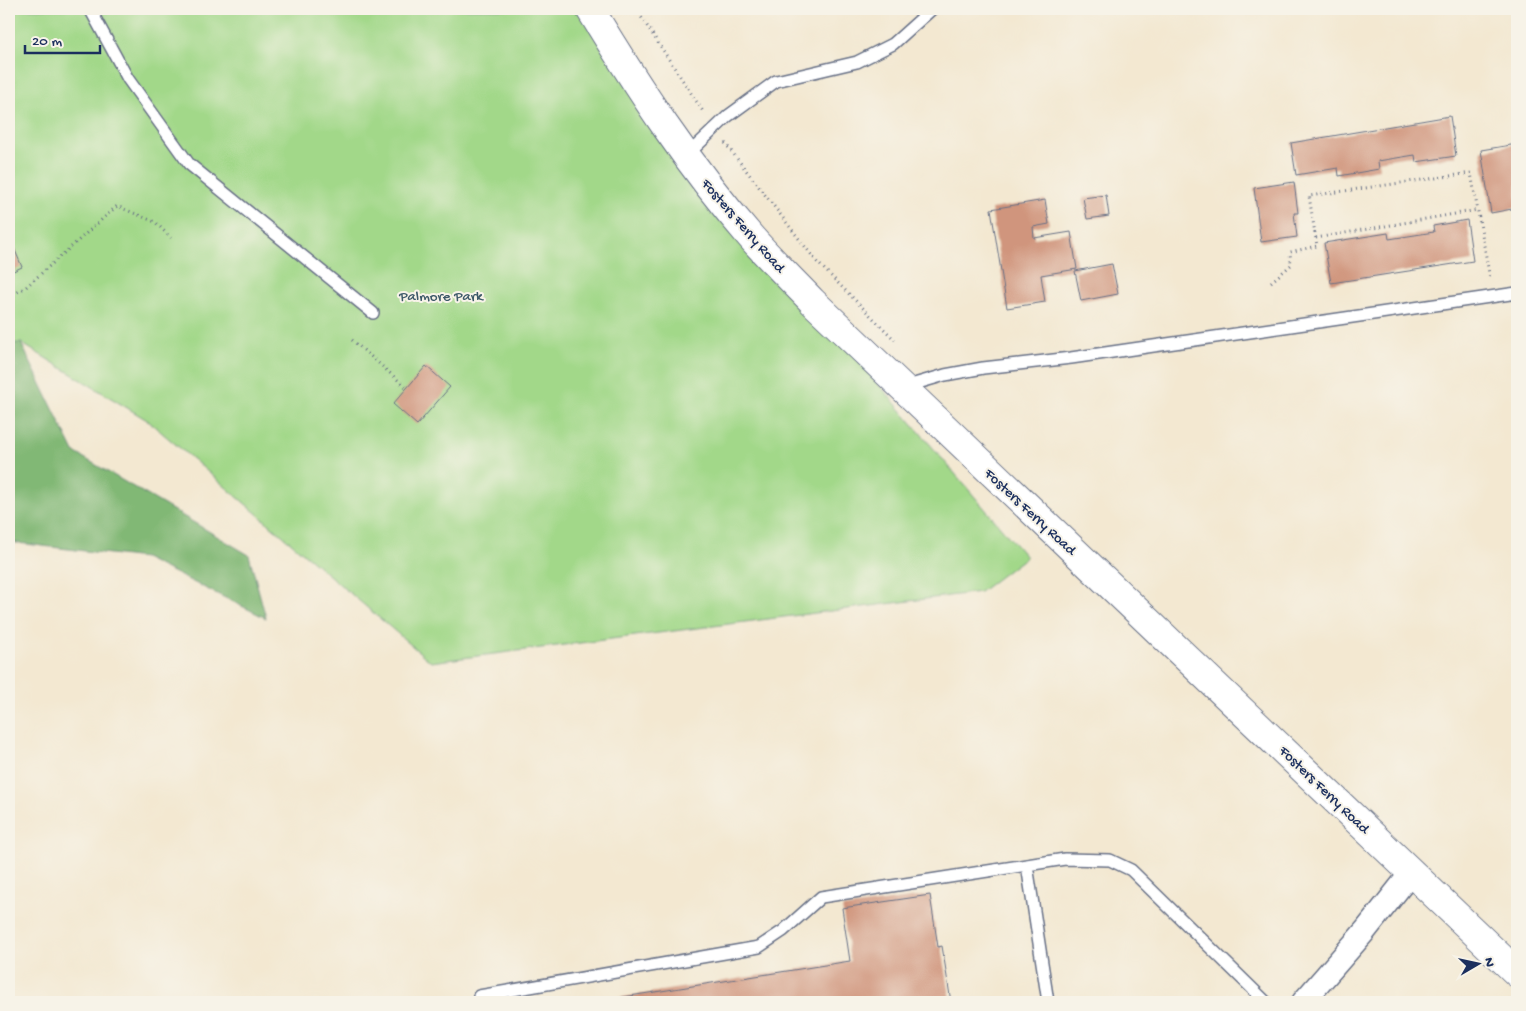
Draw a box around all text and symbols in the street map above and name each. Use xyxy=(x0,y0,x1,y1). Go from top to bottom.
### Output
scale bar xyxy=(25,22,100,54)
text: 20 m xyxy=(32,33,62,51)
street label: Fosters Ferry Road xyxy=(696,175,789,278)
park label: Palmore Park xyxy=(398,288,484,306)
street label: Fosters Ferry Road xyxy=(979,465,1080,560)
street label: Fosters Ferry Road xyxy=(1274,742,1374,839)
north arrow xyxy=(1454,938,1504,988)
text: N xyxy=(1479,957,1497,968)

